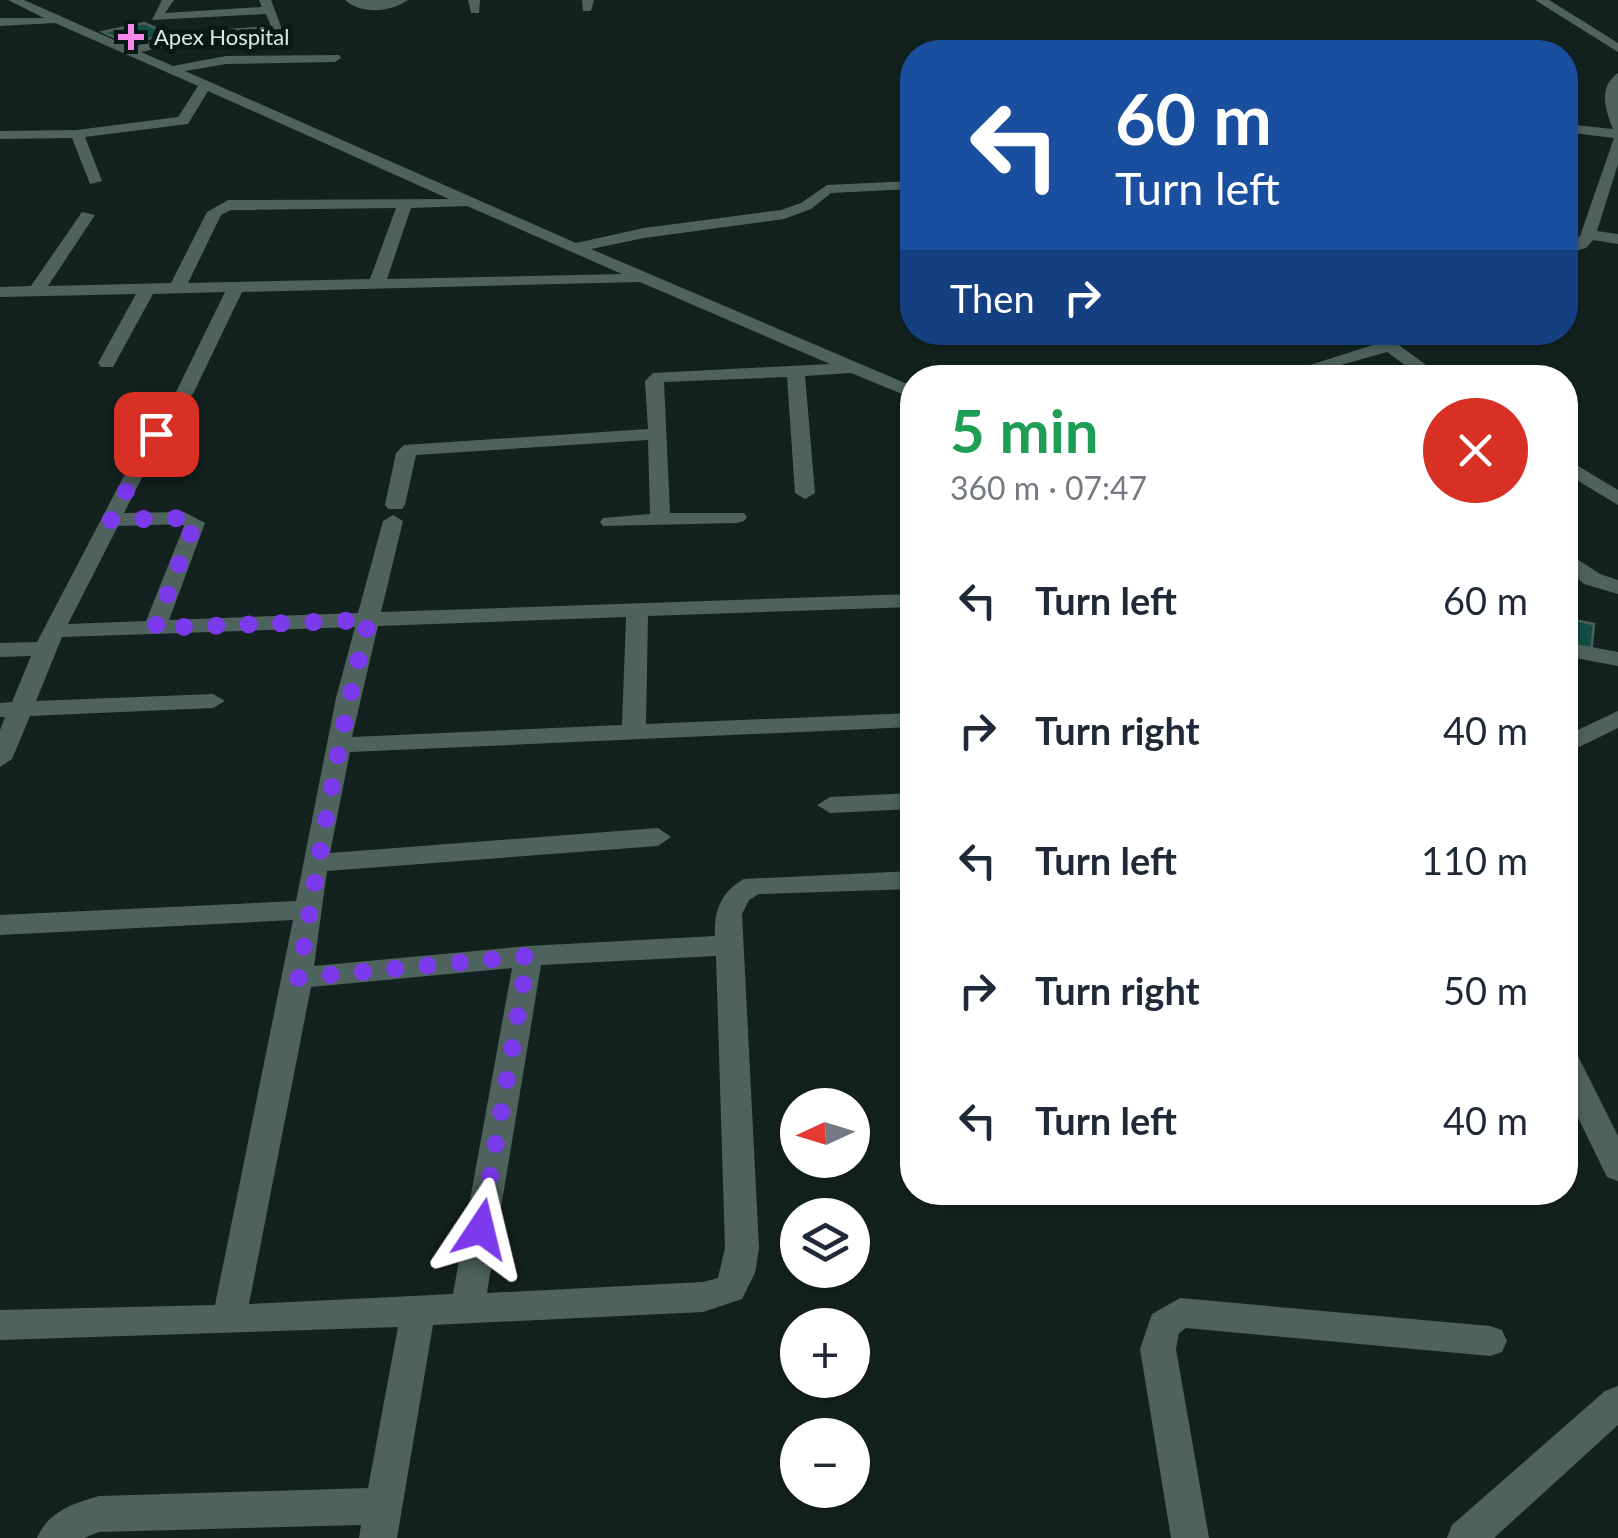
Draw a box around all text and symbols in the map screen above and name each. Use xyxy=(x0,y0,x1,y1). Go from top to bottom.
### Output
place label: Apex Hospital xyxy=(154,23,289,50)
marker: Apex Hospital xyxy=(118,24,144,50)
text: 60 m xyxy=(1115,76,1272,160)
icon: left xyxy=(950,80,1080,210)
text: Turn left xyxy=(1115,161,1280,215)
icon: right xyxy=(1055,270,1110,325)
text: Then xyxy=(950,275,1035,321)
pin xyxy=(114,392,199,477)
text: 5 min xyxy=(950,394,1099,466)
button: close xyxy=(1423,398,1528,503)
icon: arrive xyxy=(129,407,184,462)
text: 360 m · 07:47 xyxy=(950,468,1147,507)
icon: left xyxy=(950,573,1005,628)
text: Turn left xyxy=(1035,577,1177,623)
text: 60 m xyxy=(1443,577,1528,623)
icon: right xyxy=(950,703,1005,758)
text: Turn right xyxy=(1035,707,1200,753)
text: 40 m xyxy=(1443,707,1528,753)
icon: left xyxy=(950,833,1005,888)
text: Turn left xyxy=(1035,837,1177,883)
text: 110 m xyxy=(1421,837,1528,883)
icon: right xyxy=(950,963,1005,1018)
text: Turn right xyxy=(1035,967,1200,1013)
text: 50 m xyxy=(1443,967,1528,1013)
north arrow xyxy=(780,1088,870,1178)
map controls xyxy=(780,1088,870,1508)
icon: left xyxy=(950,1093,1005,1148)
text: Turn left xyxy=(1035,1097,1177,1143)
text: 40 m xyxy=(1443,1097,1528,1143)
position arrow xyxy=(429,1177,533,1281)
button: layers xyxy=(780,1198,870,1288)
button: + xyxy=(780,1308,870,1398)
button: − xyxy=(780,1418,870,1508)

